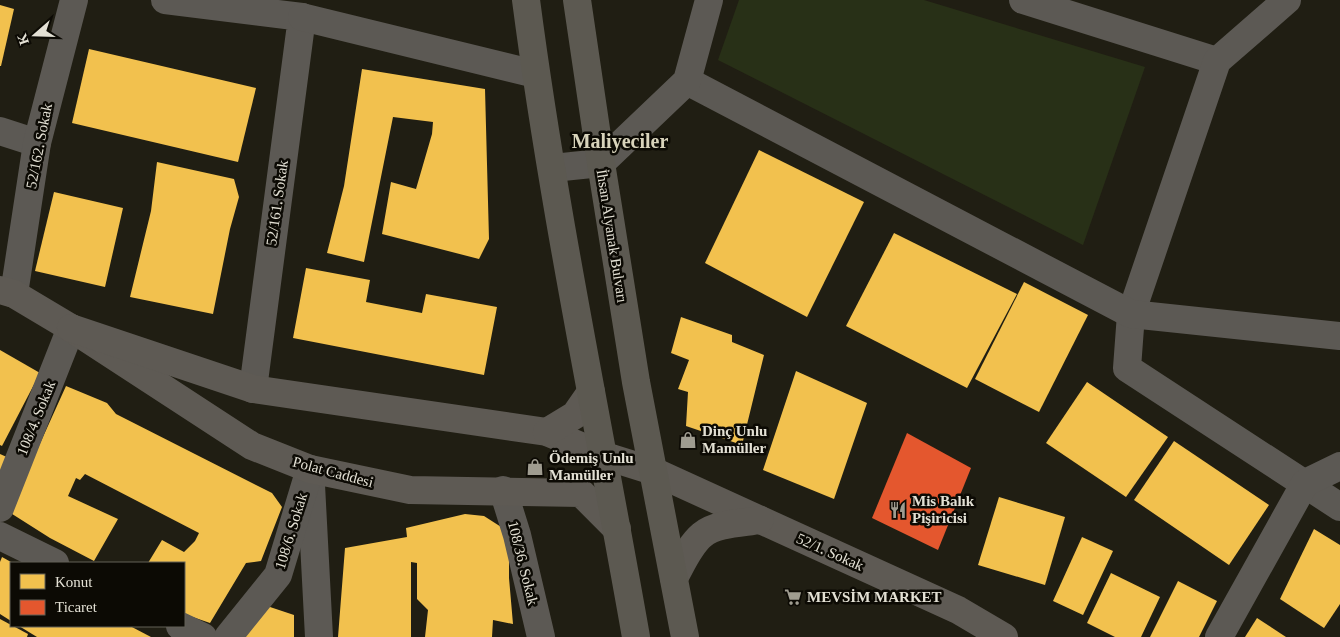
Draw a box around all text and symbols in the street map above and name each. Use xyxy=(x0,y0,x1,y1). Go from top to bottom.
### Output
north arrow xyxy=(10,10,60,60)
text: K xyxy=(14,31,32,47)
street label: 52/162. Sokak xyxy=(23,101,55,190)
district label: Maliyeciler xyxy=(572,130,668,153)
street label: 52/161. Sokak xyxy=(263,158,291,247)
street label: İhsan Alyanak Bulvarı xyxy=(594,168,630,304)
street label: 108/4. Sokak xyxy=(14,378,58,458)
place label: Dinç Unlu Mamüller xyxy=(702,423,767,456)
shop icon: Dinç Unlu Mamüller xyxy=(678,430,698,450)
place label: Ödemiş Unlu Mamüller xyxy=(549,450,634,483)
street label: Polat Caddesi xyxy=(291,454,375,490)
shop icon: Ödemiş Unlu Mamüller xyxy=(525,457,545,477)
street label: 108/6. Sokak xyxy=(272,490,310,571)
place label: Mis Balık Pişiricisi xyxy=(912,493,975,526)
restaurant icon: Mis Balık Pişiricisi xyxy=(888,500,908,520)
street label: 108/36. Sokak xyxy=(505,519,541,607)
street label: 52/1. Sokak xyxy=(794,530,866,574)
legend xyxy=(10,562,185,627)
text: Konut xyxy=(55,574,93,590)
supermarket icon: MEVSİM MARKET xyxy=(783,587,803,607)
place label: MEVSİM MARKET xyxy=(807,589,942,605)
text: Ticaret xyxy=(55,599,98,615)

